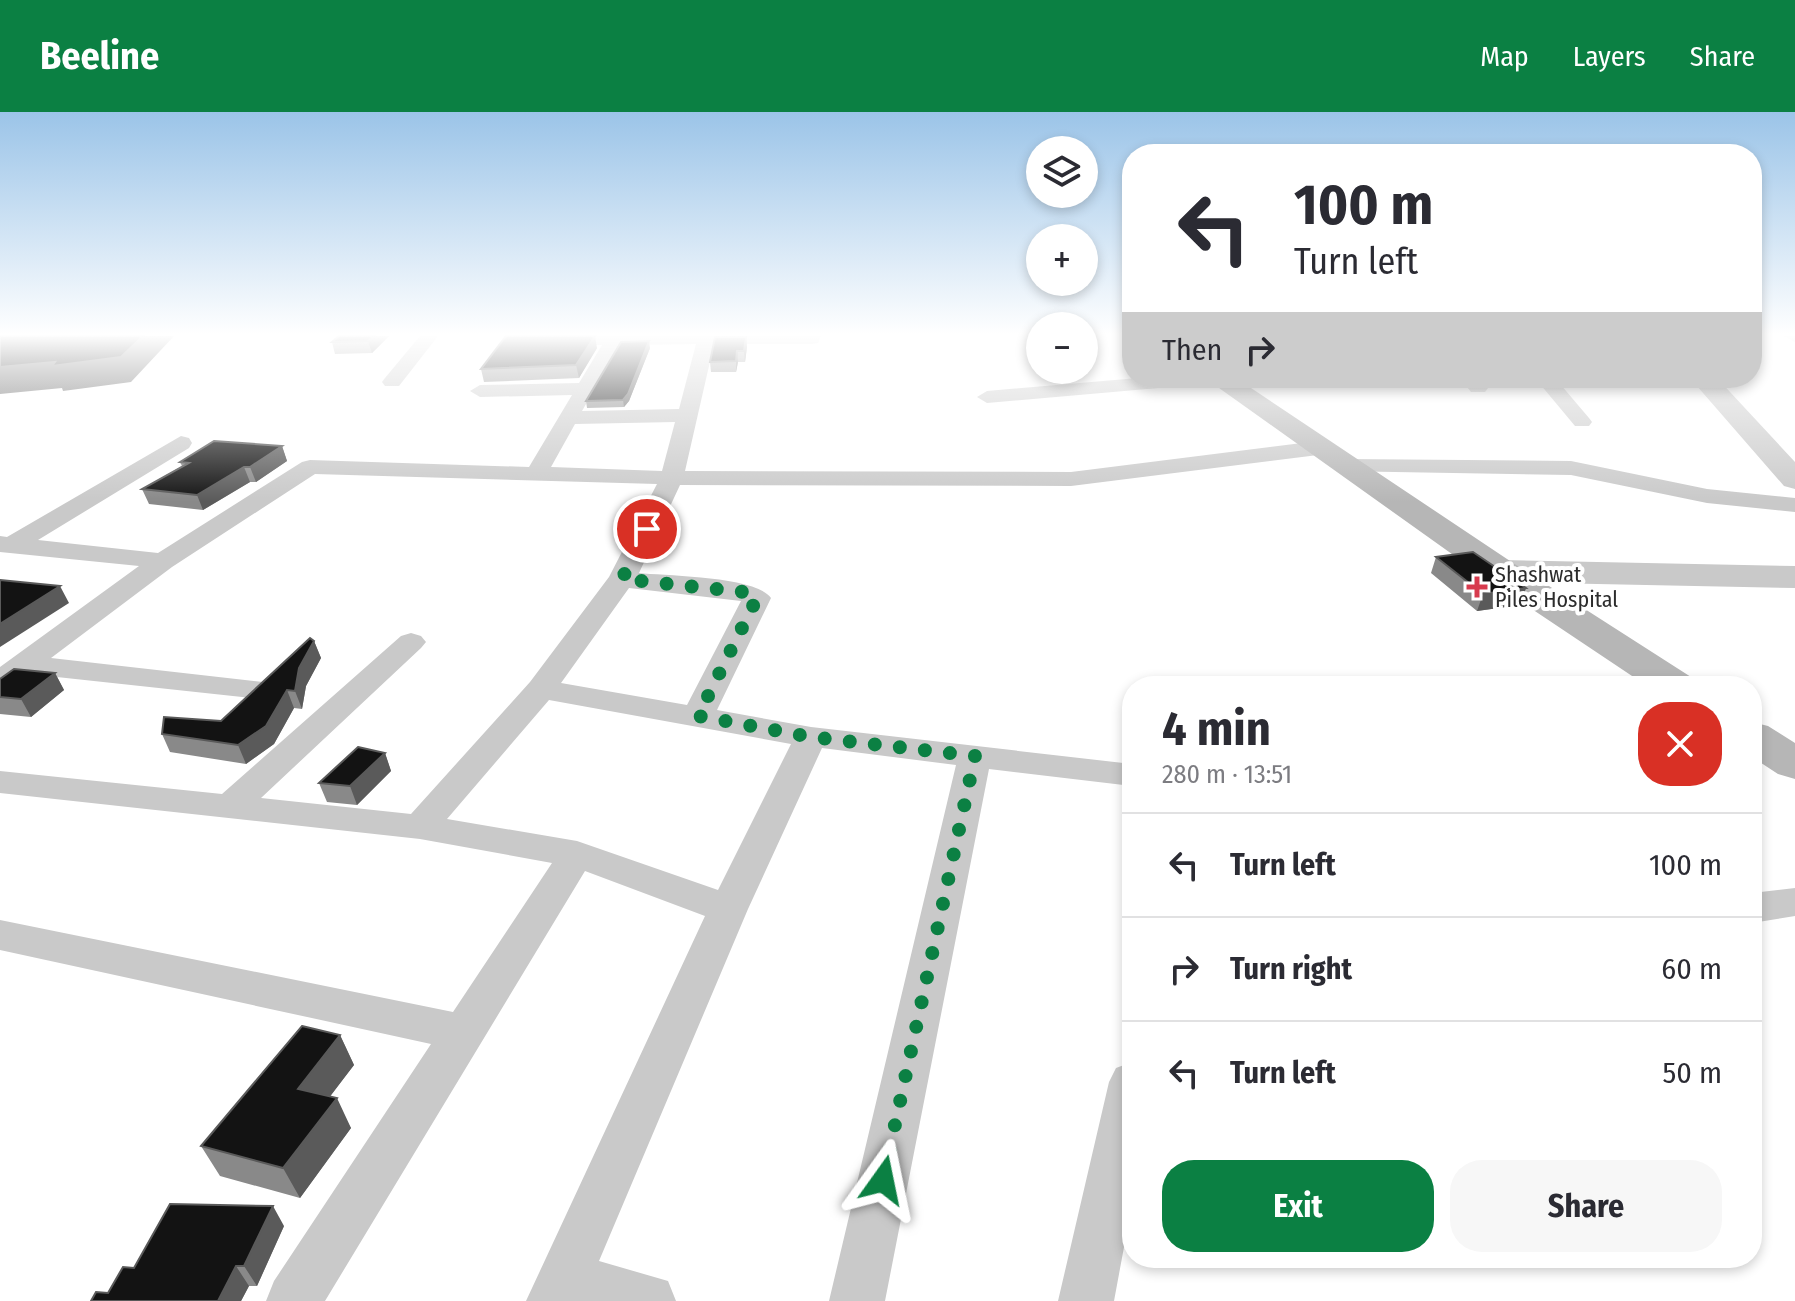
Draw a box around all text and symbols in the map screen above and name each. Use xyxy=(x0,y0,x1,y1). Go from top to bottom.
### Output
text: Beeline xyxy=(40,33,159,79)
text: Map xyxy=(1480,40,1529,73)
text: Layers xyxy=(1573,40,1646,73)
text: Share xyxy=(1690,40,1755,73)
map controls xyxy=(1026,136,1098,384)
button: layers xyxy=(1026,136,1098,208)
text: 100 m xyxy=(1294,172,1433,239)
icon: left xyxy=(1162,176,1266,280)
button: + xyxy=(1026,224,1098,296)
text: Turn left xyxy=(1294,240,1418,284)
button: − xyxy=(1026,312,1098,384)
icon: right xyxy=(1238,328,1282,372)
text: Then xyxy=(1162,332,1222,368)
pin xyxy=(613,495,681,563)
icon: arrive xyxy=(625,507,669,551)
place label: Shashwat Piles Hospital xyxy=(1495,561,1618,613)
marker: Shashwat Piles Hospital xyxy=(1466,576,1488,598)
text: 4 min xyxy=(1162,700,1271,758)
button: close xyxy=(1638,702,1722,786)
text: 280 m · 13:51 xyxy=(1162,759,1292,790)
icon: left xyxy=(1162,843,1206,887)
text: Turn left xyxy=(1230,847,1336,883)
text: 100 m xyxy=(1649,847,1722,883)
icon: right xyxy=(1162,947,1206,991)
text: Turn right xyxy=(1230,951,1352,987)
text: 60 m xyxy=(1661,951,1722,987)
icon: left xyxy=(1162,1051,1206,1095)
text: Turn left xyxy=(1230,1055,1336,1091)
text: 50 m xyxy=(1662,1055,1722,1091)
position arrow xyxy=(841,1138,925,1222)
button: Exit xyxy=(1162,1160,1434,1252)
button: Share xyxy=(1450,1160,1722,1252)

